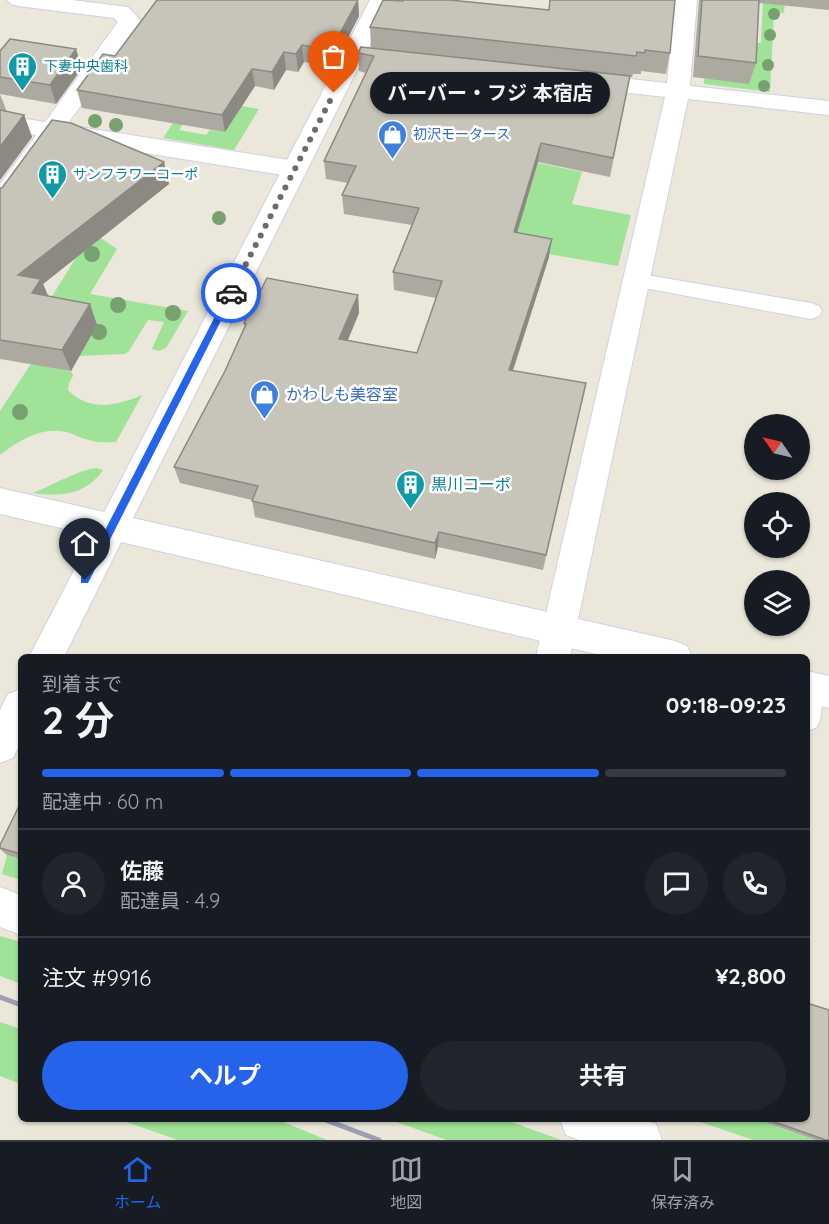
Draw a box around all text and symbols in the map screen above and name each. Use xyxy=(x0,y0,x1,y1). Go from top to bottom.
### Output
pin xyxy=(308,31,359,93)
icon: bag xyxy=(317,40,350,73)
building icon: 下妻中央歯科 xyxy=(7,50,39,92)
place label: 下妻中央歯科 xyxy=(44,57,128,75)
callout: バーバー・フジ 本宿店 xyxy=(370,72,610,114)
text: バーバー・フジ 本宿店 xyxy=(387,80,593,105)
shop icon: 初沢モータース xyxy=(376,118,408,160)
place label: 初沢モータース xyxy=(413,125,510,143)
building icon: サンフラワーコーポ xyxy=(36,158,68,200)
place label: サンフラワーコーポ xyxy=(73,165,199,183)
courier xyxy=(201,263,261,323)
icon: car xyxy=(215,277,248,310)
shop icon: かわしも美容室 xyxy=(249,378,281,420)
place label: かわしも美容室 xyxy=(286,384,398,404)
north arrow xyxy=(744,414,810,480)
map controls xyxy=(744,414,810,636)
building icon: 黒川コーポ xyxy=(394,468,426,510)
place label: 黒川コーポ xyxy=(431,474,511,494)
button: locate xyxy=(744,492,810,558)
pin xyxy=(59,518,110,580)
icon: home xyxy=(68,527,101,560)
button: layers xyxy=(744,570,810,636)
text: 到着まで xyxy=(42,671,122,696)
text: 09:18–09:23 xyxy=(666,691,786,719)
text: 2 分 xyxy=(42,695,114,744)
text: 配達中 · 60 m xyxy=(42,789,163,814)
button: person xyxy=(42,852,105,915)
button: chat xyxy=(645,852,708,915)
button: phone xyxy=(723,852,786,915)
text: 佐藤 xyxy=(120,857,164,885)
text: 配達員 · 4.9 xyxy=(120,888,220,913)
text: ¥2,800 xyxy=(715,962,786,990)
text: 注文 #9916 xyxy=(42,964,151,992)
button: ヘルプ xyxy=(42,1041,408,1110)
button: 共有 xyxy=(420,1041,786,1110)
tab: ホーム xyxy=(114,1153,162,1213)
tab: 地図 xyxy=(390,1153,423,1213)
tab: 保存済み xyxy=(651,1153,715,1213)

